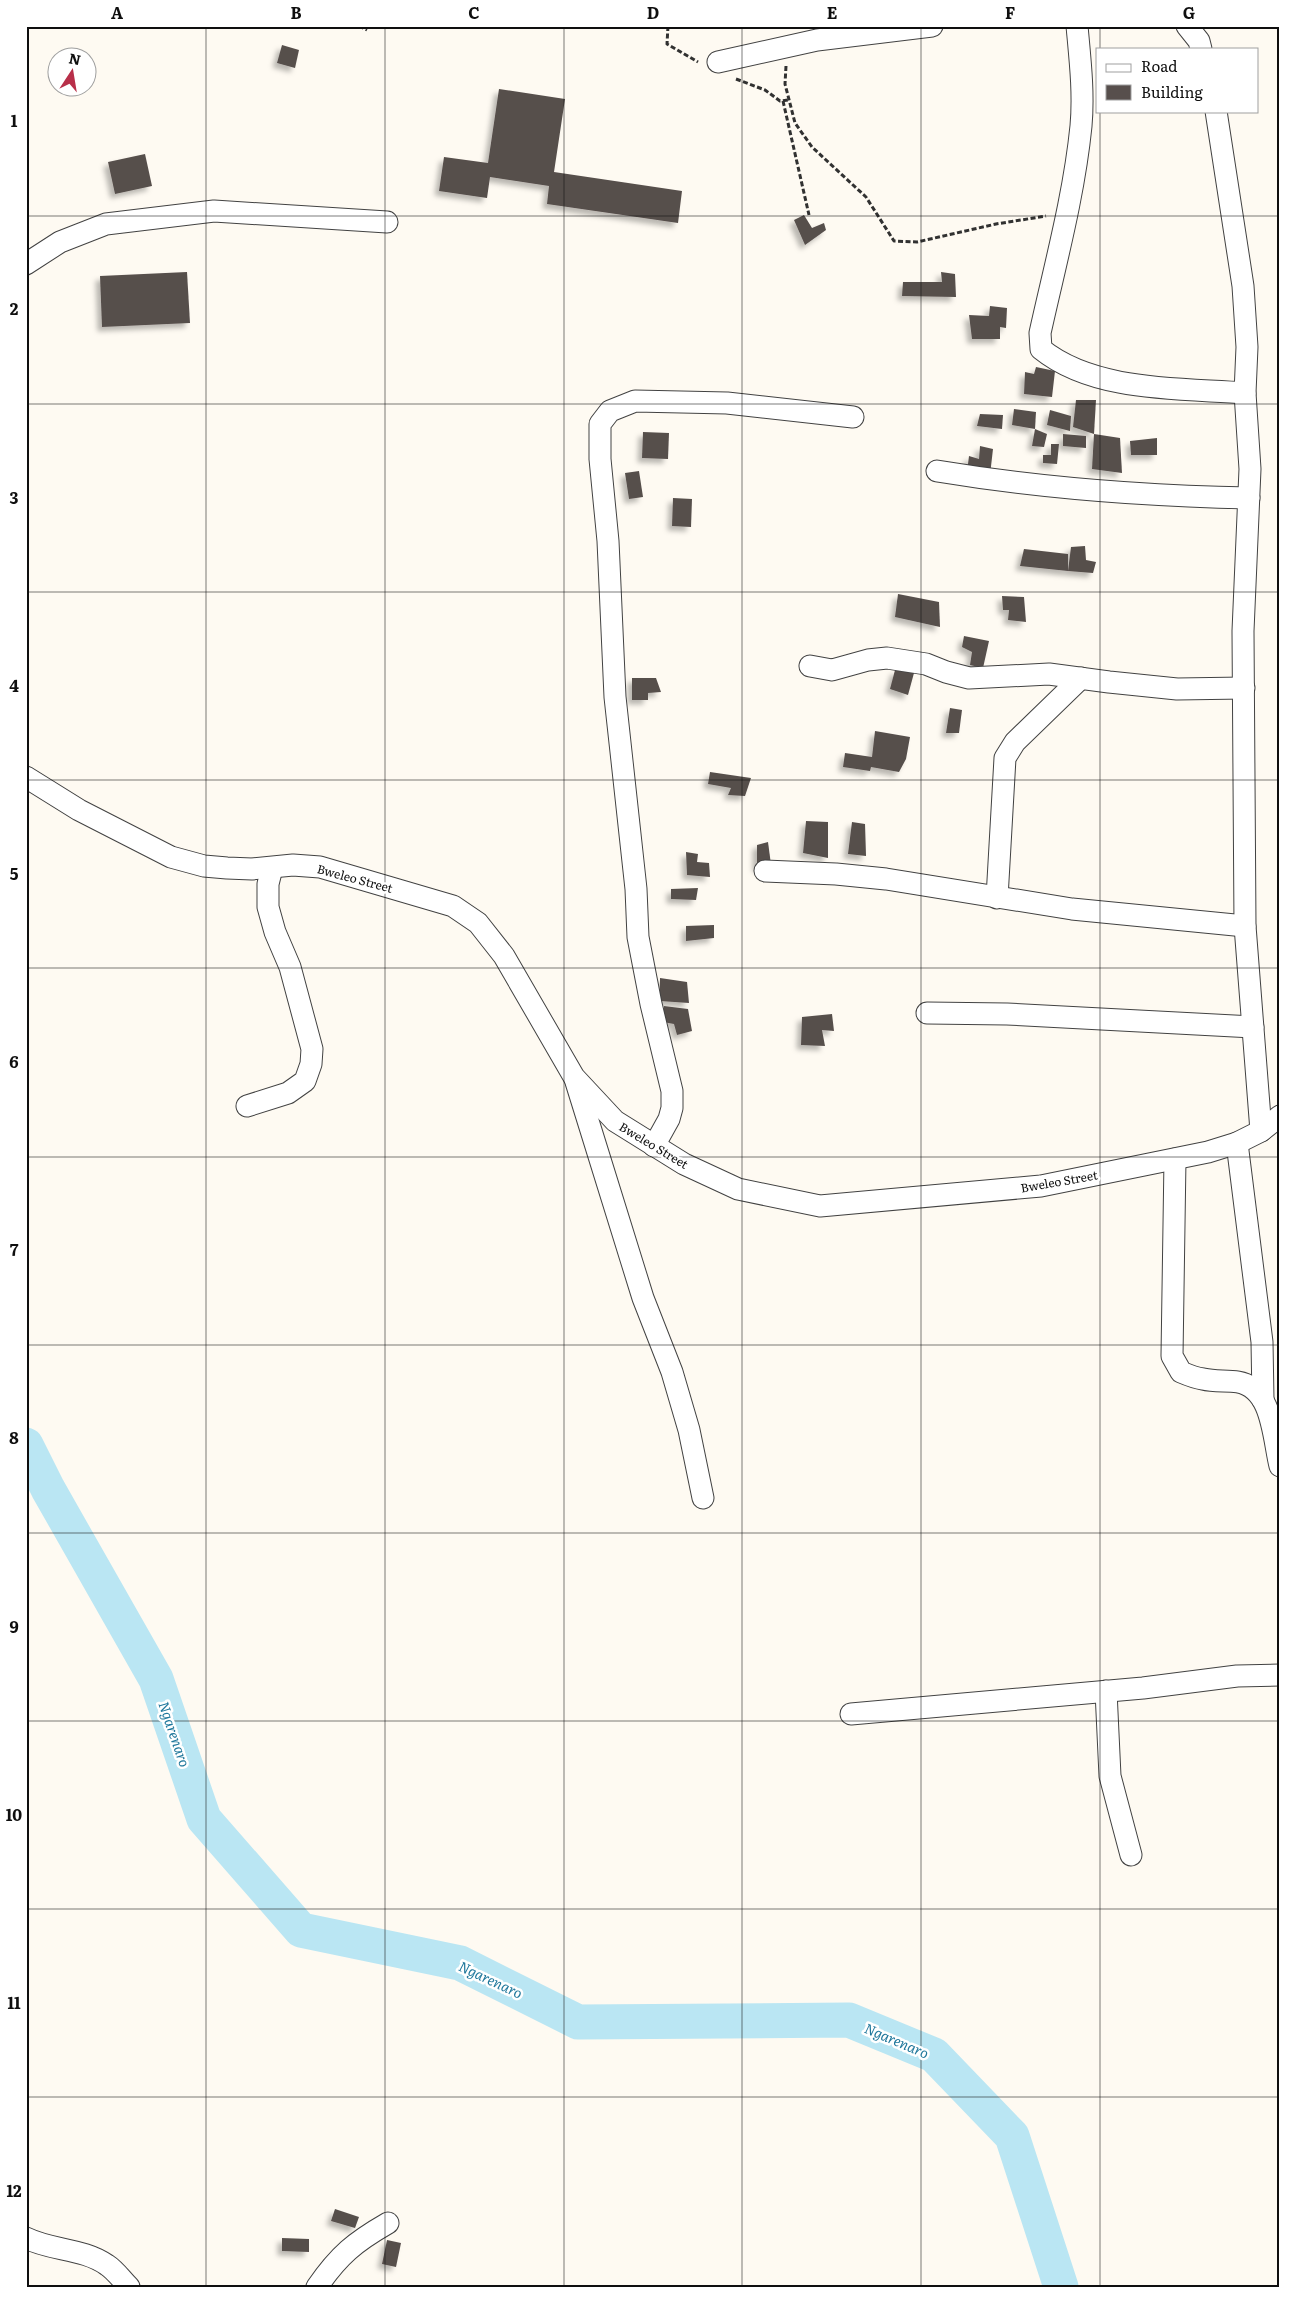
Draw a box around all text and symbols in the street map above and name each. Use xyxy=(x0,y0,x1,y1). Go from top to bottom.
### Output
text: A xyxy=(111,0,123,24)
text: B xyxy=(290,0,302,24)
text: C xyxy=(468,0,480,24)
text: D xyxy=(647,0,659,24)
text: E xyxy=(827,0,838,24)
text: F xyxy=(1005,0,1015,24)
text: G xyxy=(1183,0,1195,24)
text: N xyxy=(67,47,83,69)
north arrow xyxy=(48,48,98,98)
legend xyxy=(1096,48,1258,112)
text: Road xyxy=(1141,54,1177,77)
text: Building xyxy=(1141,80,1203,103)
text: 1 xyxy=(11,108,18,132)
text: 2 xyxy=(10,296,19,320)
text: 3 xyxy=(10,485,19,509)
text: 4 xyxy=(9,673,19,697)
street label: Bweleo Street xyxy=(315,859,395,897)
text: 5 xyxy=(10,861,19,885)
text: 6 xyxy=(9,1049,19,1073)
street label: Bweleo Street xyxy=(616,1117,692,1173)
street label: Bweleo Street xyxy=(1019,1165,1099,1197)
text: 7 xyxy=(10,1237,19,1261)
text: 8 xyxy=(9,1425,19,1449)
text: 9 xyxy=(9,1614,19,1638)
water label: Ngarenaro xyxy=(154,1699,196,1769)
text: 10 xyxy=(6,1802,22,1826)
water label: Ngarenaro xyxy=(456,1956,526,2002)
text: 11 xyxy=(7,1990,21,2014)
water label: Ngarenaro xyxy=(862,2017,932,2063)
text: 12 xyxy=(6,2178,22,2202)

